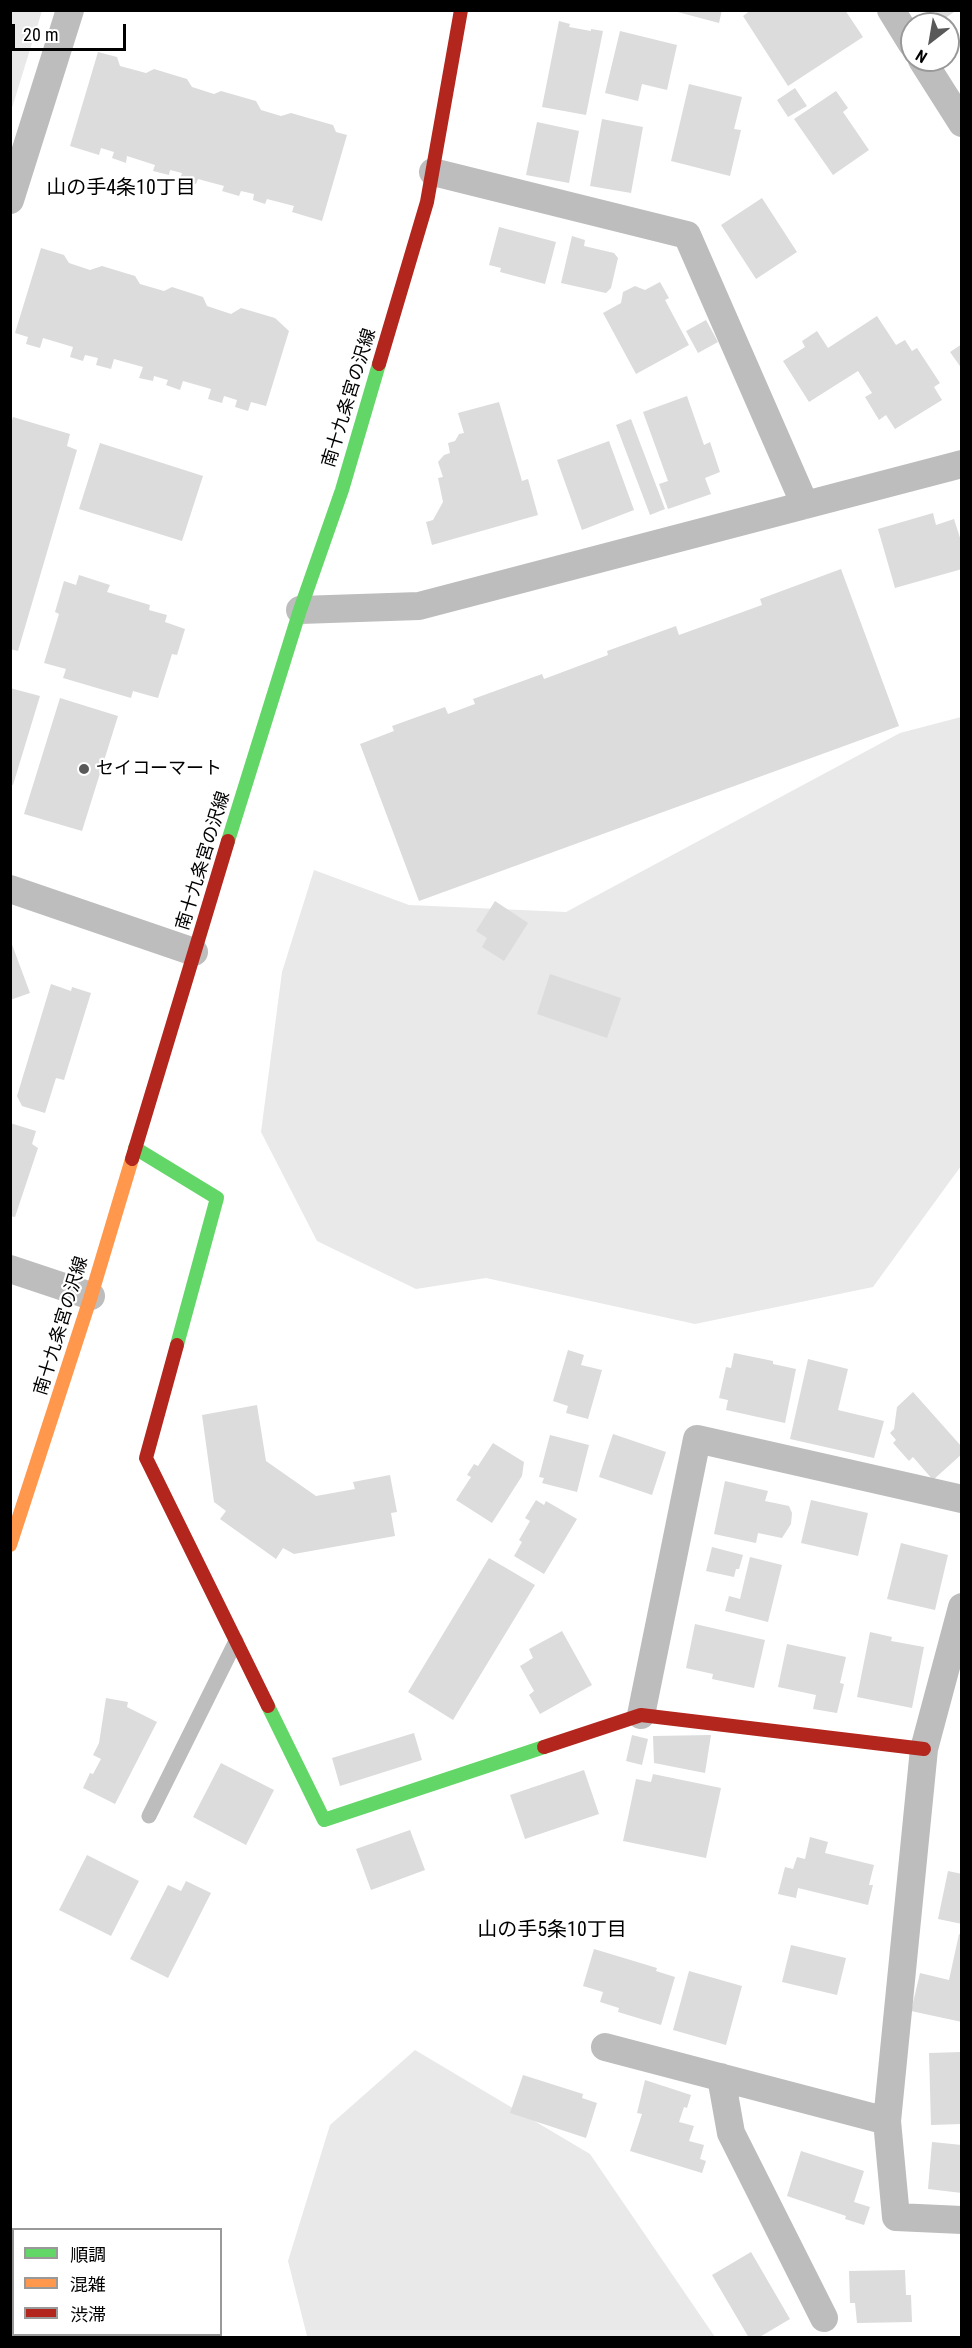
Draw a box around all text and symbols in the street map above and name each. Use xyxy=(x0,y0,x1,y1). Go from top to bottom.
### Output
scale bar xyxy=(15,12,129,50)
north arrow xyxy=(900,12,960,72)
text: 20 m xyxy=(23,24,58,45)
text: N xyxy=(912,45,931,67)
district label: 山の手4条10丁目 xyxy=(46,177,196,201)
street label: 南十九条宮の沢線 xyxy=(319,326,381,470)
place label: セイコーマート xyxy=(96,758,222,780)
marker: セイコーマート xyxy=(77,762,91,776)
street label: 南十九条宮の沢線 xyxy=(173,789,235,933)
street label: 南十九条宮の沢線 xyxy=(31,1254,93,1398)
district label: 山の手5条10丁目 xyxy=(477,1919,627,1943)
legend xyxy=(12,2228,222,2336)
text: 順調 xyxy=(70,2244,106,2265)
text: 混雑 xyxy=(70,2274,106,2295)
text: 渋滞 xyxy=(70,2304,106,2325)

